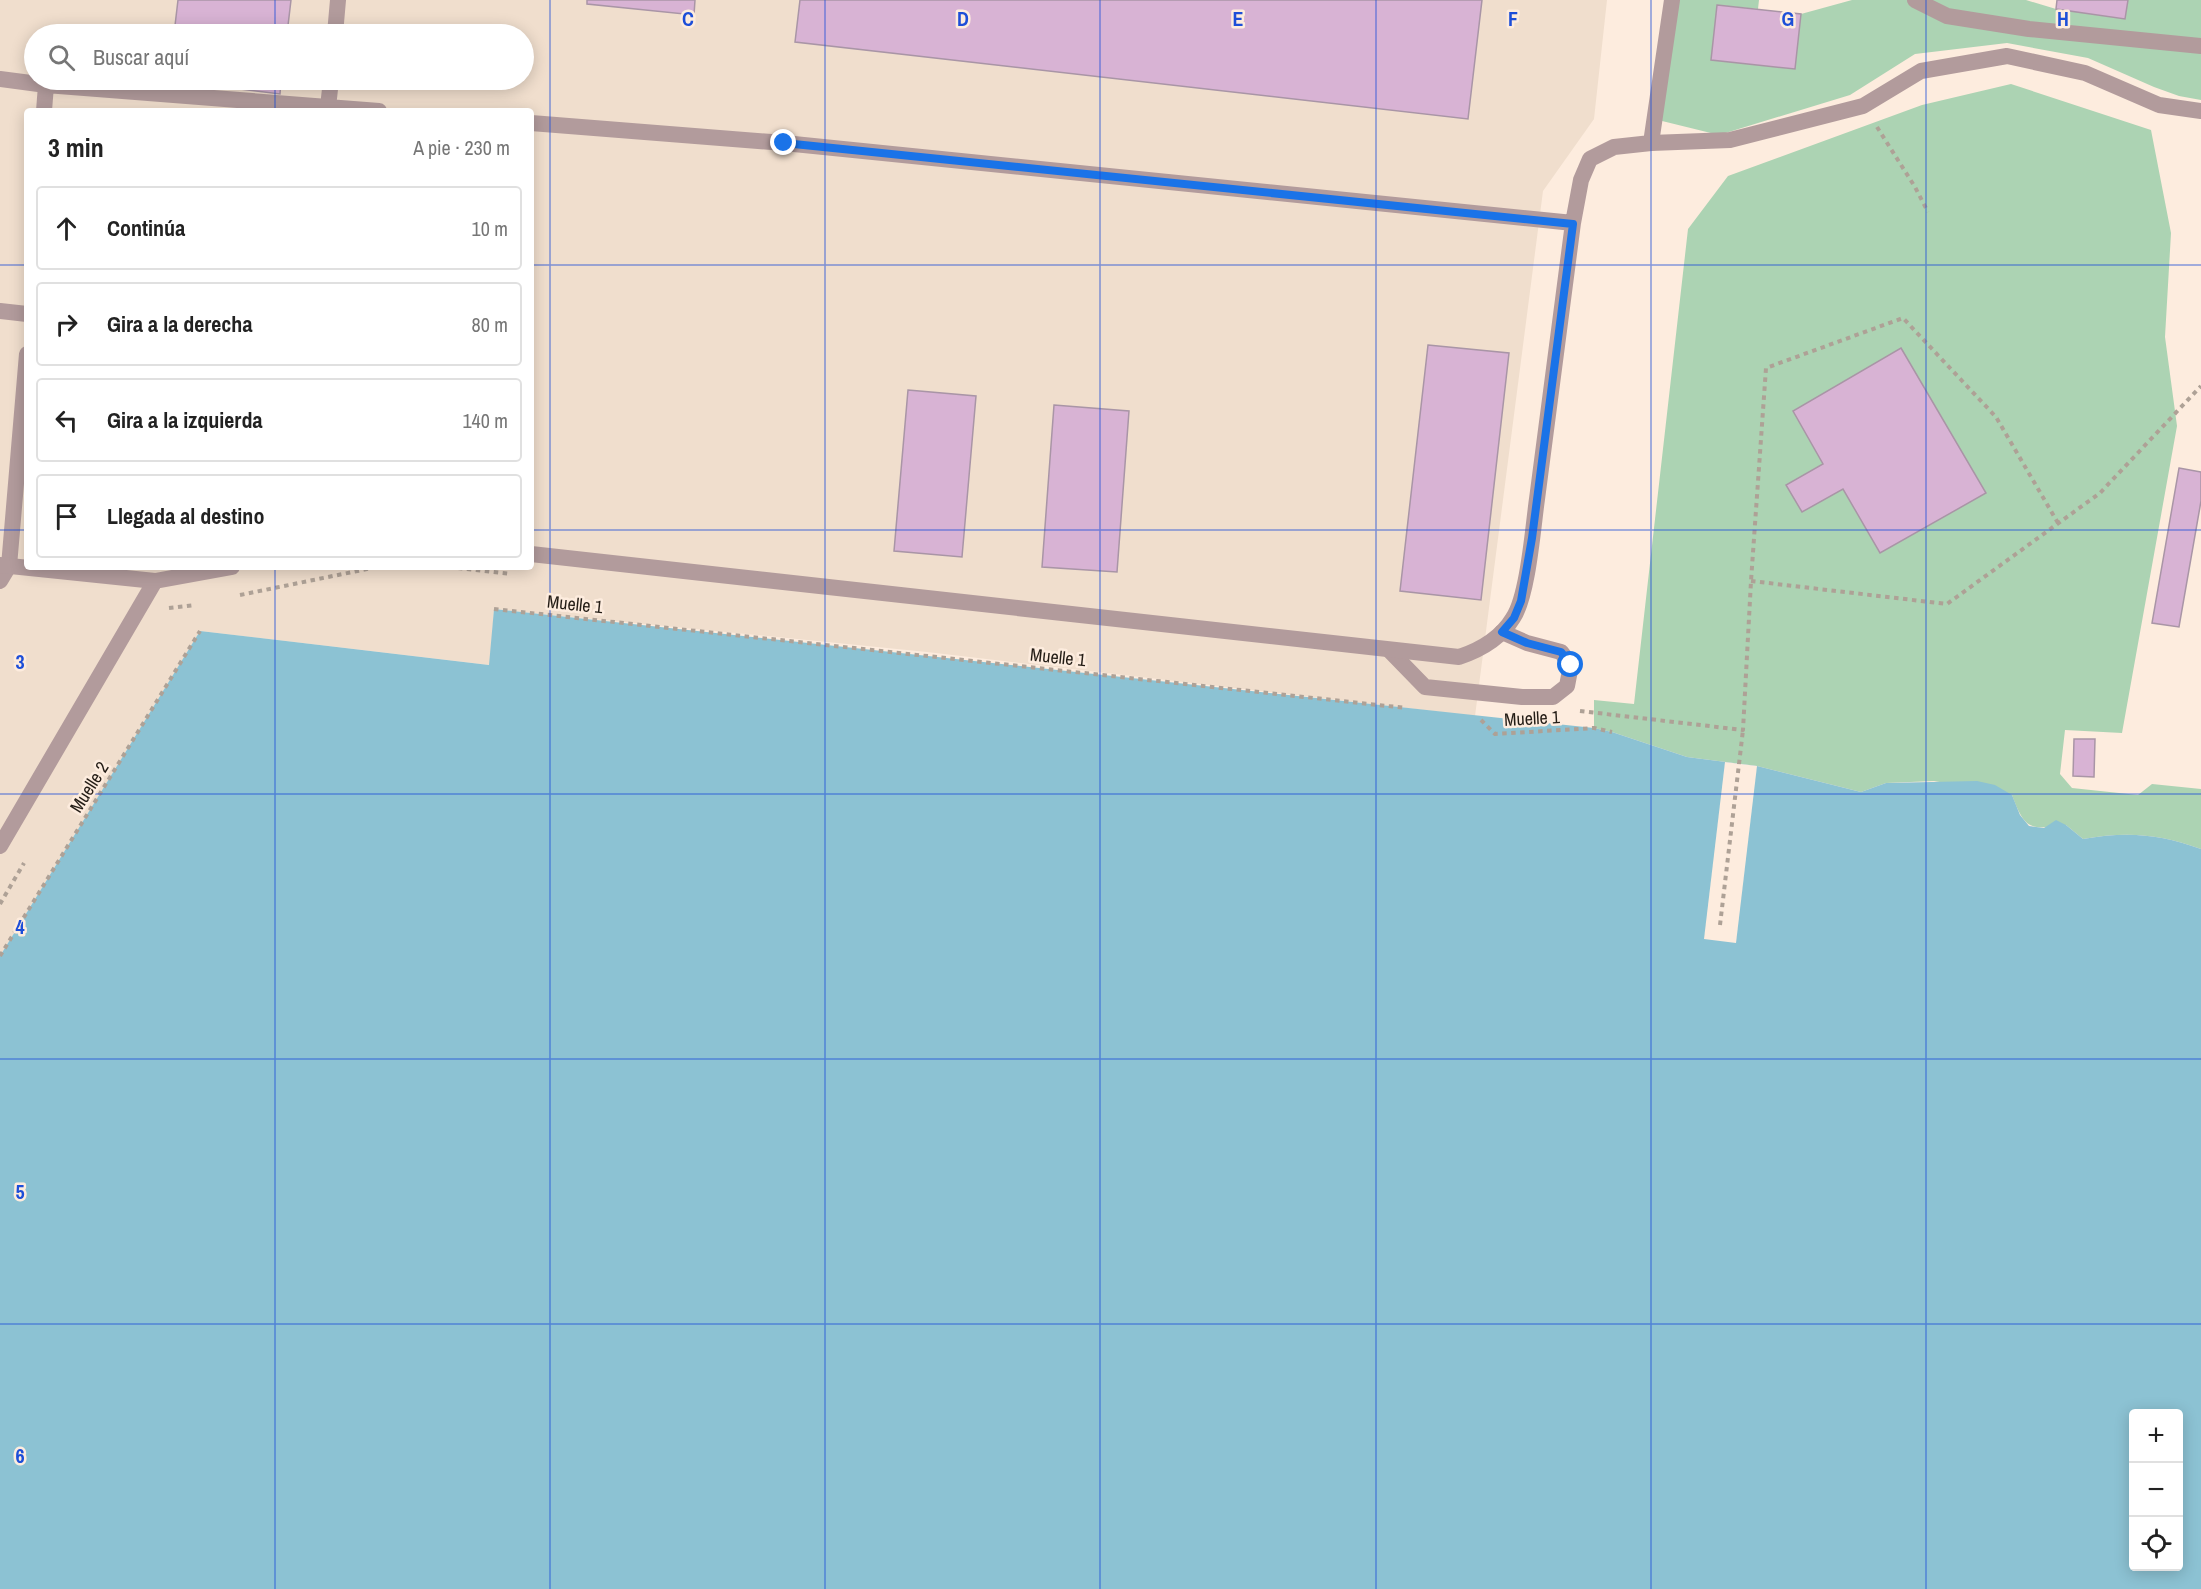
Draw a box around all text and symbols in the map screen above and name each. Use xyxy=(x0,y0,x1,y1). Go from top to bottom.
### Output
text: C xyxy=(682,5,694,32)
text: D xyxy=(957,5,969,32)
text: E xyxy=(1233,5,1244,32)
text: F xyxy=(1508,5,1518,32)
text: G xyxy=(1782,5,1794,32)
text: H xyxy=(2057,5,2069,32)
search box xyxy=(24,24,534,90)
icon: search xyxy=(45,41,78,74)
text: Buscar aquí xyxy=(93,42,189,72)
route end xyxy=(770,129,796,155)
text: 3 min xyxy=(48,130,104,165)
text: A pie · 230 m xyxy=(413,134,510,161)
icon: ahead xyxy=(50,212,83,245)
text: Continúa xyxy=(107,213,185,243)
text: 10 m xyxy=(472,215,508,242)
icon: right xyxy=(50,308,83,341)
text: Gira a la derecha xyxy=(107,309,252,339)
text: 80 m xyxy=(472,311,508,338)
icon: left xyxy=(50,404,83,437)
text: Gira a la izquierda xyxy=(107,405,262,435)
text: 140 m xyxy=(462,407,508,434)
icon: arrive xyxy=(50,500,83,533)
text: Llegada al destino xyxy=(107,501,264,531)
street label: Muelle 1 xyxy=(546,589,605,619)
street label: Muelle 1 xyxy=(1029,642,1088,672)
text: 3 xyxy=(15,648,25,675)
route start xyxy=(1557,651,1583,677)
street label: Muelle 1 xyxy=(1503,704,1561,732)
street label: Muelle 2 xyxy=(64,757,114,817)
text: 4 xyxy=(15,913,25,940)
text: 5 xyxy=(15,1178,25,1205)
map controls xyxy=(2129,1409,2183,1571)
button: + xyxy=(2129,1409,2183,1463)
text: 6 xyxy=(15,1442,25,1469)
button: − xyxy=(2129,1463,2183,1517)
button: locate xyxy=(2129,1517,2183,1571)

